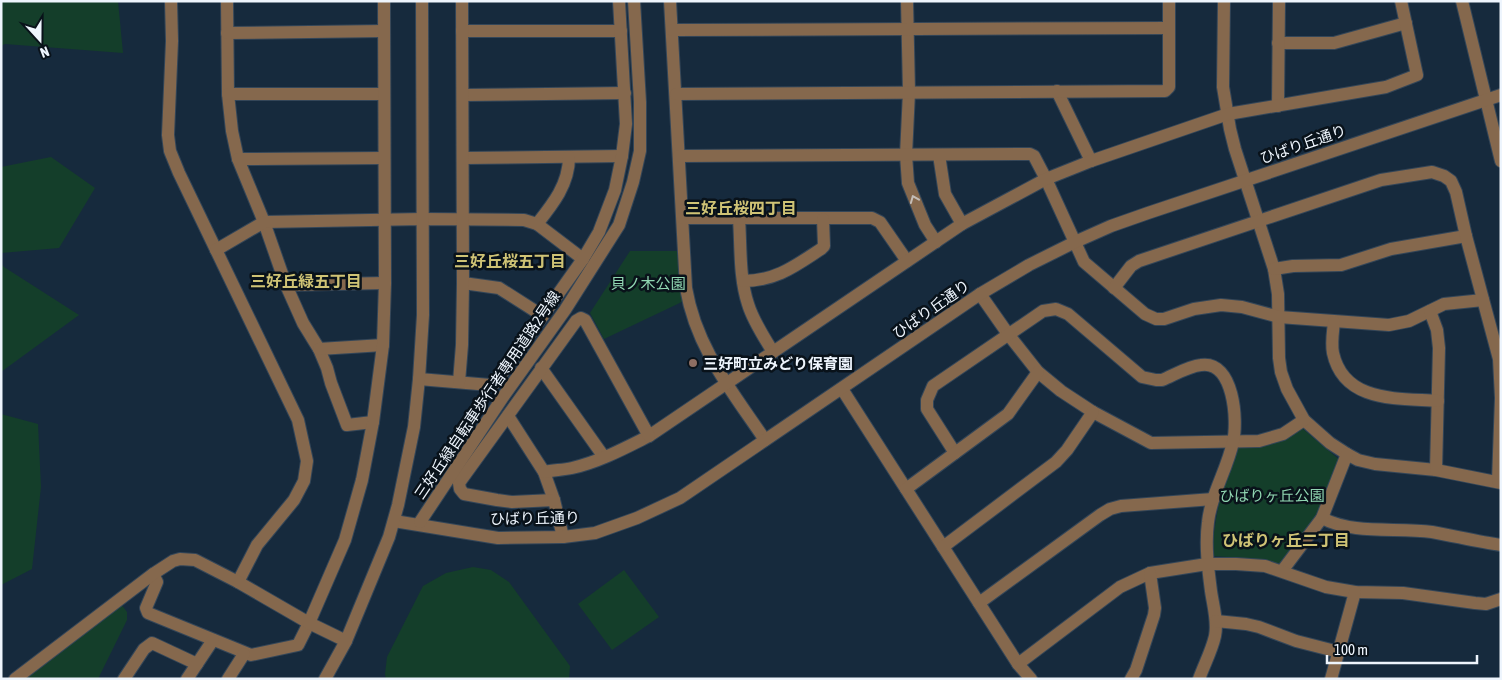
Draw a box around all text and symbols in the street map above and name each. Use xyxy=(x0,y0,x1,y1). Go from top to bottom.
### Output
north arrow xyxy=(15,15,65,65)
text: N xyxy=(38,43,51,61)
street label: ひばり丘通り xyxy=(1258,121,1348,167)
one-way arrow xyxy=(910,195,920,204)
district label: 三好丘桜四丁目 xyxy=(685,199,797,217)
district label: 三好丘桜五丁目 xyxy=(454,252,566,270)
district label: 三好丘緑五丁目 xyxy=(250,272,362,290)
park label: 貝ノ木公園 xyxy=(610,275,686,292)
street label: ひばり丘通り xyxy=(889,276,973,342)
street label: 三好丘緑自転車歩行者専用道路2号線 xyxy=(411,288,563,502)
place label: 三好町立みどり保育園 xyxy=(703,355,853,372)
marker: 三好町立みどり保育園 xyxy=(687,357,699,369)
park label: ひばりヶ丘公園 xyxy=(1219,487,1325,504)
street label: ひばり丘通り xyxy=(490,509,580,527)
district label: ひばりヶ丘二丁目 xyxy=(1222,531,1350,549)
scale bar xyxy=(1327,632,1477,664)
text: 100 m xyxy=(1334,641,1368,658)

